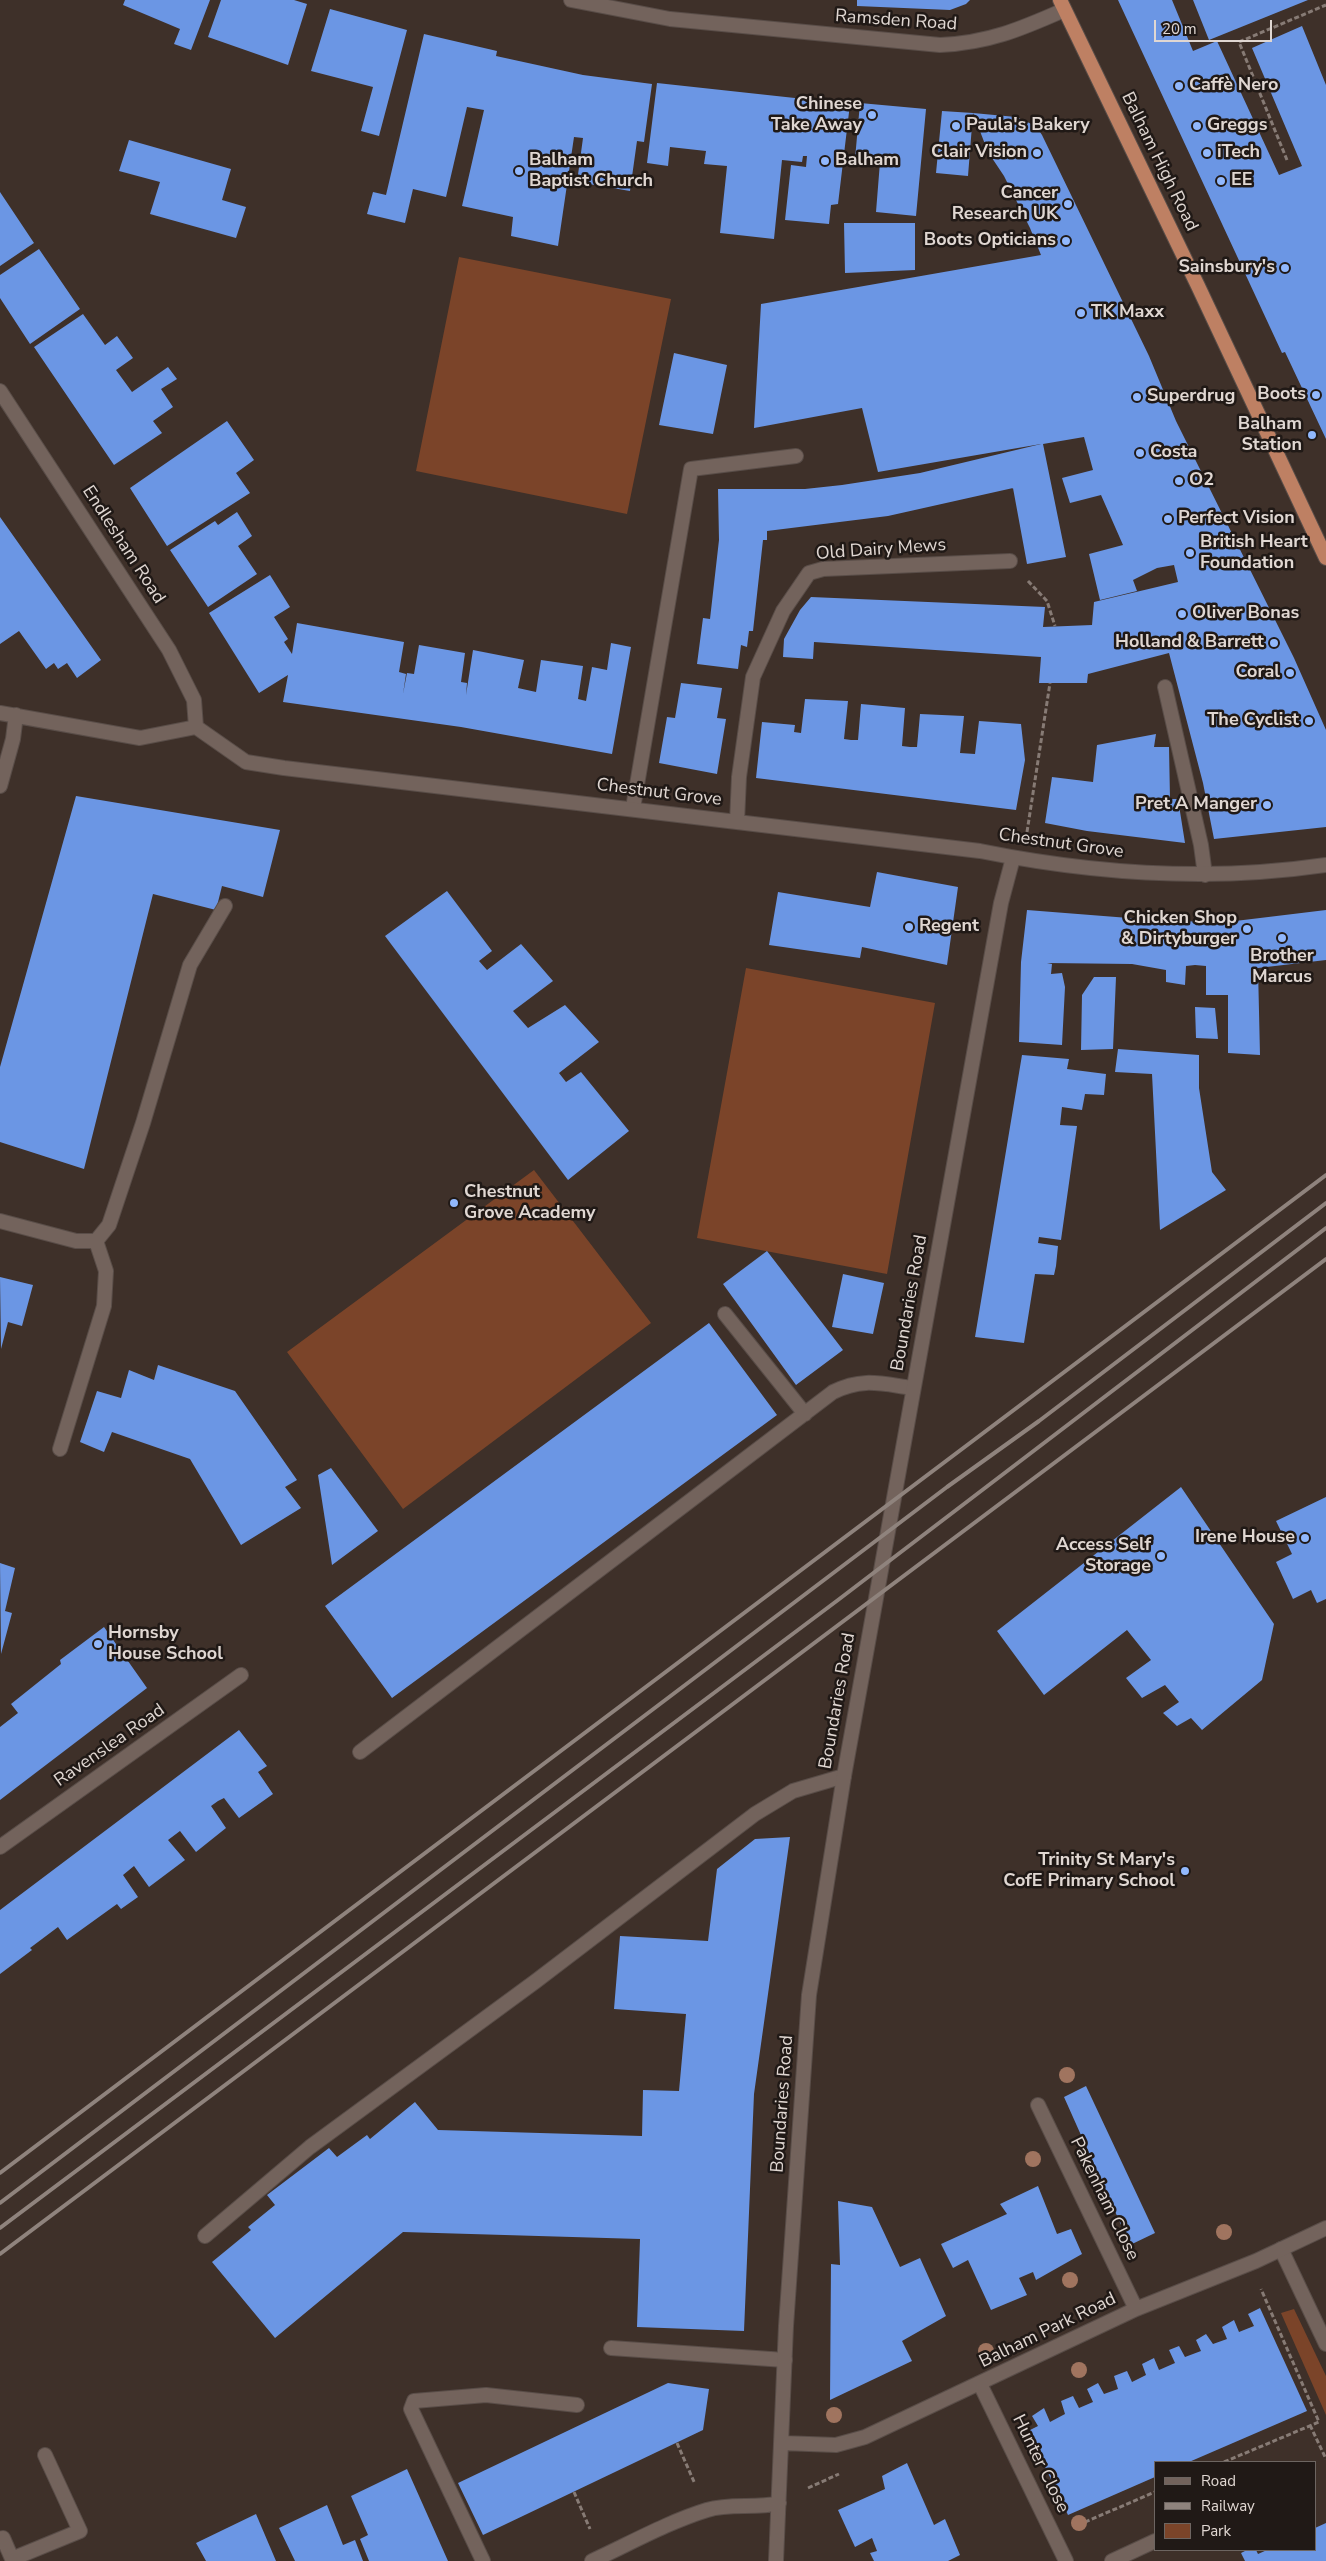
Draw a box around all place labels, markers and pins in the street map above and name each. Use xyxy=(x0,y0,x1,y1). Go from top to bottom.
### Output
place label: Caffè Nero xyxy=(1189,75,1278,97)
marker: Caffè Nero xyxy=(1173,80,1185,92)
place label: Chinese Take Away xyxy=(771,94,862,136)
marker: Chinese Take Away xyxy=(866,109,878,121)
place label: Paula's Bakery xyxy=(966,115,1090,137)
place label: Greggs xyxy=(1207,115,1267,137)
marker: Paula's Bakery xyxy=(950,120,962,132)
marker: Greggs xyxy=(1191,120,1203,132)
place label: Clair Vision xyxy=(931,142,1027,164)
place label: iTech xyxy=(1217,142,1260,164)
marker: Clair Vision xyxy=(1031,147,1043,159)
marker: iTech xyxy=(1201,147,1213,159)
place label: Balham Baptist Church xyxy=(529,150,653,192)
place label: Balham xyxy=(835,150,899,172)
marker: Balham xyxy=(819,155,831,167)
marker: Balham Baptist Church xyxy=(513,165,525,177)
place label: EE xyxy=(1231,170,1252,192)
marker: EE xyxy=(1215,175,1227,187)
place label: Cancer Research UK xyxy=(952,183,1058,225)
marker: Cancer Research UK xyxy=(1062,198,1074,210)
place label: Boots Opticians xyxy=(924,230,1056,252)
marker: Boots Opticians xyxy=(1060,235,1072,247)
place label: Sainsbury's xyxy=(1178,257,1275,279)
marker: Sainsbury's xyxy=(1279,262,1291,274)
place label: TK Maxx xyxy=(1091,302,1164,324)
marker: TK Maxx xyxy=(1075,307,1087,319)
place label: Boots xyxy=(1257,384,1306,406)
place label: Superdrug xyxy=(1147,386,1235,408)
marker: Boots xyxy=(1310,389,1322,401)
marker: Superdrug xyxy=(1131,391,1143,403)
place label: Balham Station xyxy=(1238,414,1302,456)
marker: Balham Station xyxy=(1306,429,1318,441)
place label: Costa xyxy=(1150,442,1197,464)
marker: Costa xyxy=(1134,447,1146,459)
place label: O2 xyxy=(1189,470,1214,492)
marker: O2 xyxy=(1173,475,1185,487)
place label: Perfect Vision xyxy=(1178,508,1295,530)
marker: Perfect Vision xyxy=(1162,513,1174,525)
place label: British Heart Foundation xyxy=(1200,532,1308,574)
marker: British Heart Foundation xyxy=(1184,547,1196,559)
place label: Oliver Bonas xyxy=(1192,603,1299,625)
marker: Oliver Bonas xyxy=(1176,608,1188,620)
place label: Holland & Barrett xyxy=(1115,632,1264,654)
marker: Holland & Barrett xyxy=(1268,637,1280,649)
place label: Coral xyxy=(1235,662,1280,684)
marker: Coral xyxy=(1284,667,1296,679)
place label: The Cyclist xyxy=(1207,710,1299,732)
marker: The Cyclist xyxy=(1303,715,1315,727)
place label: Pret A Manger xyxy=(1135,794,1257,816)
marker: Pret A Manger xyxy=(1261,799,1273,811)
place label: Chicken Shop & Dirtyburger xyxy=(1121,908,1237,951)
place label: Regent xyxy=(919,916,979,938)
marker: Regent xyxy=(903,921,915,933)
marker: Chicken Shop & Dirtyburger xyxy=(1241,923,1253,935)
marker: Brother Marcus xyxy=(1276,932,1288,944)
place label: Brother Marcus xyxy=(1250,946,1314,989)
place label: Chestnut Grove Academy xyxy=(464,1182,596,1224)
marker: Chestnut Grove Academy xyxy=(448,1197,460,1209)
place label: Irene House xyxy=(1195,1527,1295,1549)
marker: Irene House xyxy=(1299,1532,1311,1544)
place label: Access Self Storage xyxy=(1056,1535,1151,1578)
marker: Access Self Storage xyxy=(1155,1550,1167,1562)
place label: Hornsby House School xyxy=(108,1623,223,1666)
marker: Hornsby House School xyxy=(92,1638,104,1650)
place label: Trinity St Mary's CofE Primary School xyxy=(1003,1850,1175,1892)
marker: Trinity St Mary's CofE Primary School xyxy=(1179,1865,1191,1877)

